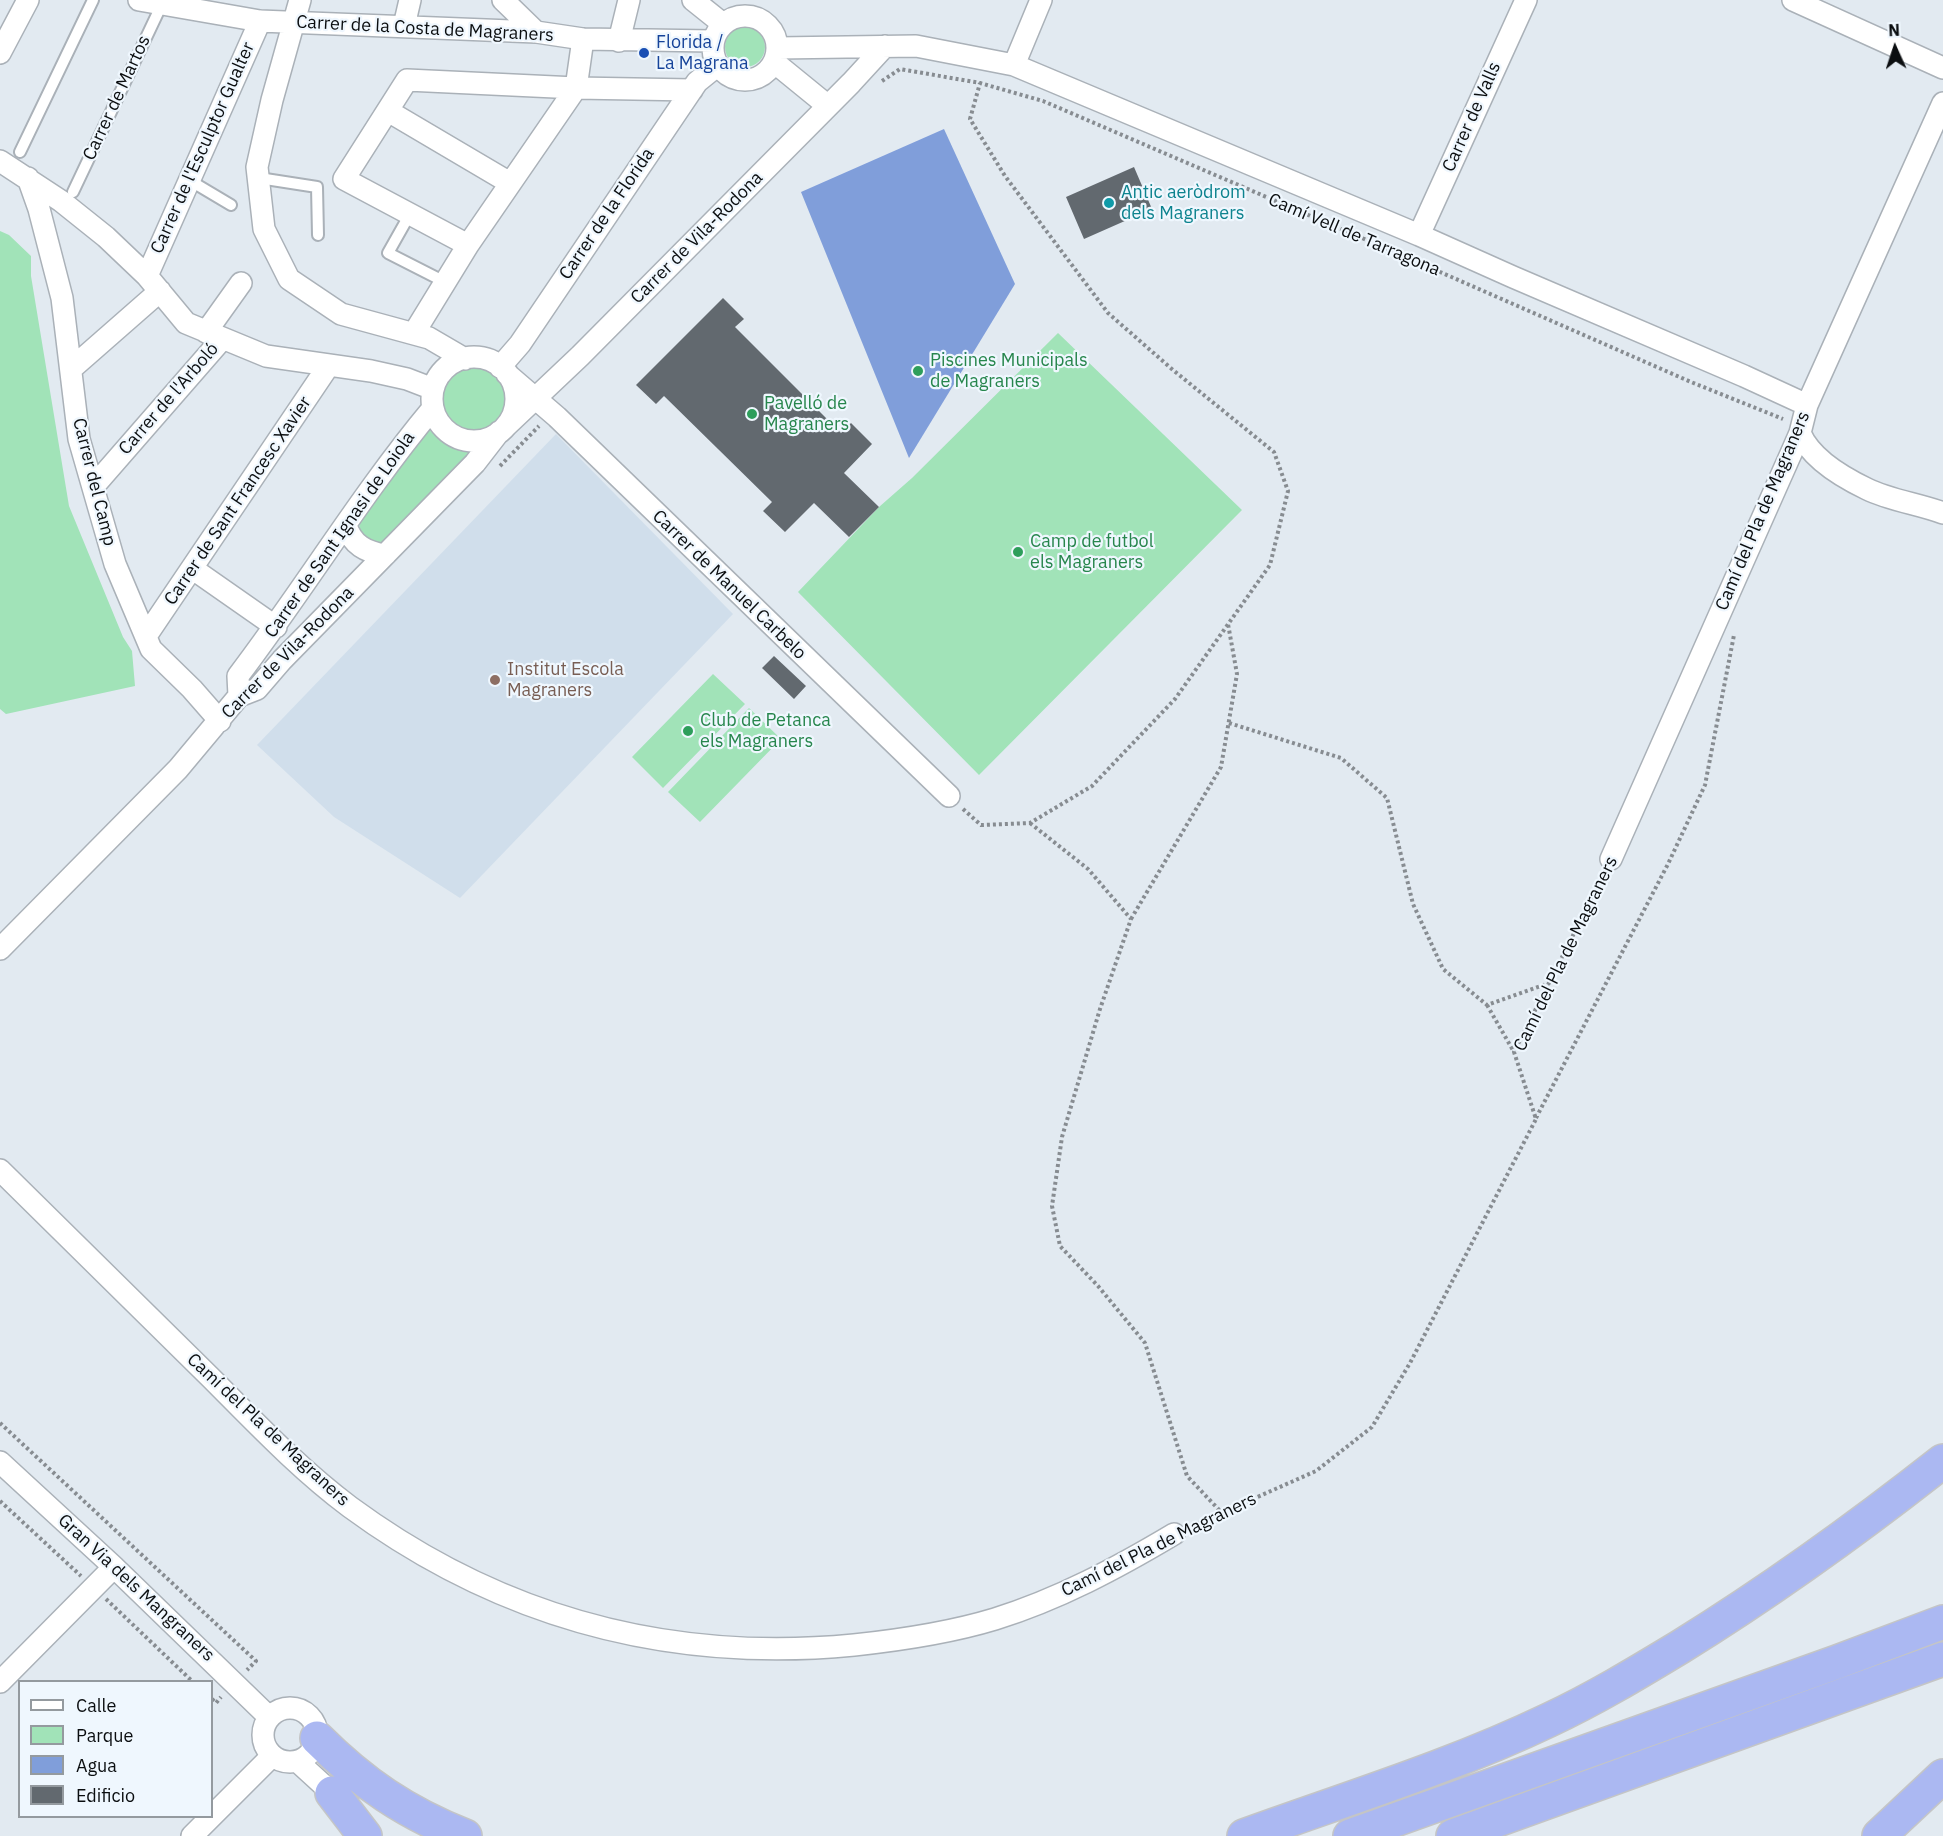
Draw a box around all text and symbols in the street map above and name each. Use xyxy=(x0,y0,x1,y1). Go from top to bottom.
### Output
street label: Carrer de la Costa de Magraners xyxy=(296,11,554,47)
north arrow xyxy=(1865,18,1925,78)
text: N xyxy=(1888,20,1900,40)
street label: Carrer de Martos xyxy=(79,32,155,164)
place label: Florida / La Magrana xyxy=(656,32,749,74)
street label: Carrer de l'Esculptor Gualter xyxy=(147,39,259,257)
marker: Florida / La Magrana xyxy=(637,46,651,60)
street label: Carrer de Valls xyxy=(1438,59,1506,175)
street label: Carrer de la Florida xyxy=(555,144,659,284)
street label: Carrer de Vila-Rodona xyxy=(626,167,768,309)
place label: Antic aeròdrom dels Magraners xyxy=(1121,182,1246,224)
street label: Camí Vell de Tarragona xyxy=(1265,189,1443,281)
marker: Antic aeròdrom dels Magraners xyxy=(1102,196,1116,210)
street label: Carrer de l'Arboló xyxy=(115,339,223,459)
place label: Piscines Municipals de Magraners xyxy=(930,350,1088,392)
marker: Piscines Municipals de Magraners xyxy=(911,364,925,378)
street label: Carrer de Sant Francesc Xavier xyxy=(160,392,316,610)
place label: Pavelló de Magraners xyxy=(764,393,849,436)
marker: Pavelló de Magraners xyxy=(745,407,759,421)
street label: Camí del Pla de Magraners xyxy=(1711,408,1815,614)
street label: Carrer del Camp xyxy=(68,416,120,548)
street label: Carrer de Sant Ignasi de Loiola xyxy=(260,428,420,642)
street label: Carrer de Manuel Carbelo xyxy=(648,506,810,664)
place label: Camp de futbol els Magraners xyxy=(1030,531,1154,574)
marker: Camp de futbol els Magraners xyxy=(1011,545,1025,559)
street label: Carrer de Vila-Rodona xyxy=(217,582,359,724)
place label: Institut Escola Magraners xyxy=(507,659,624,702)
marker: Institut Escola Magraners xyxy=(488,673,502,687)
place label: Club de Petanca els Magraners xyxy=(700,710,831,752)
marker: Club de Petanca els Magraners xyxy=(681,724,695,738)
street label: Camí del Pla de Magraners xyxy=(1509,853,1623,1055)
street label: Camí del Pla de Magraners xyxy=(182,1349,354,1511)
street label: Camí del Pla de Magraners xyxy=(1058,1488,1260,1602)
street label: Gran Via dels Mangraners xyxy=(53,1510,219,1666)
legend xyxy=(18,1680,213,1818)
text: Calle xyxy=(76,1694,116,1717)
text: Parque xyxy=(76,1724,133,1747)
text: Agua xyxy=(76,1754,117,1777)
text: Edificio xyxy=(76,1784,135,1807)

